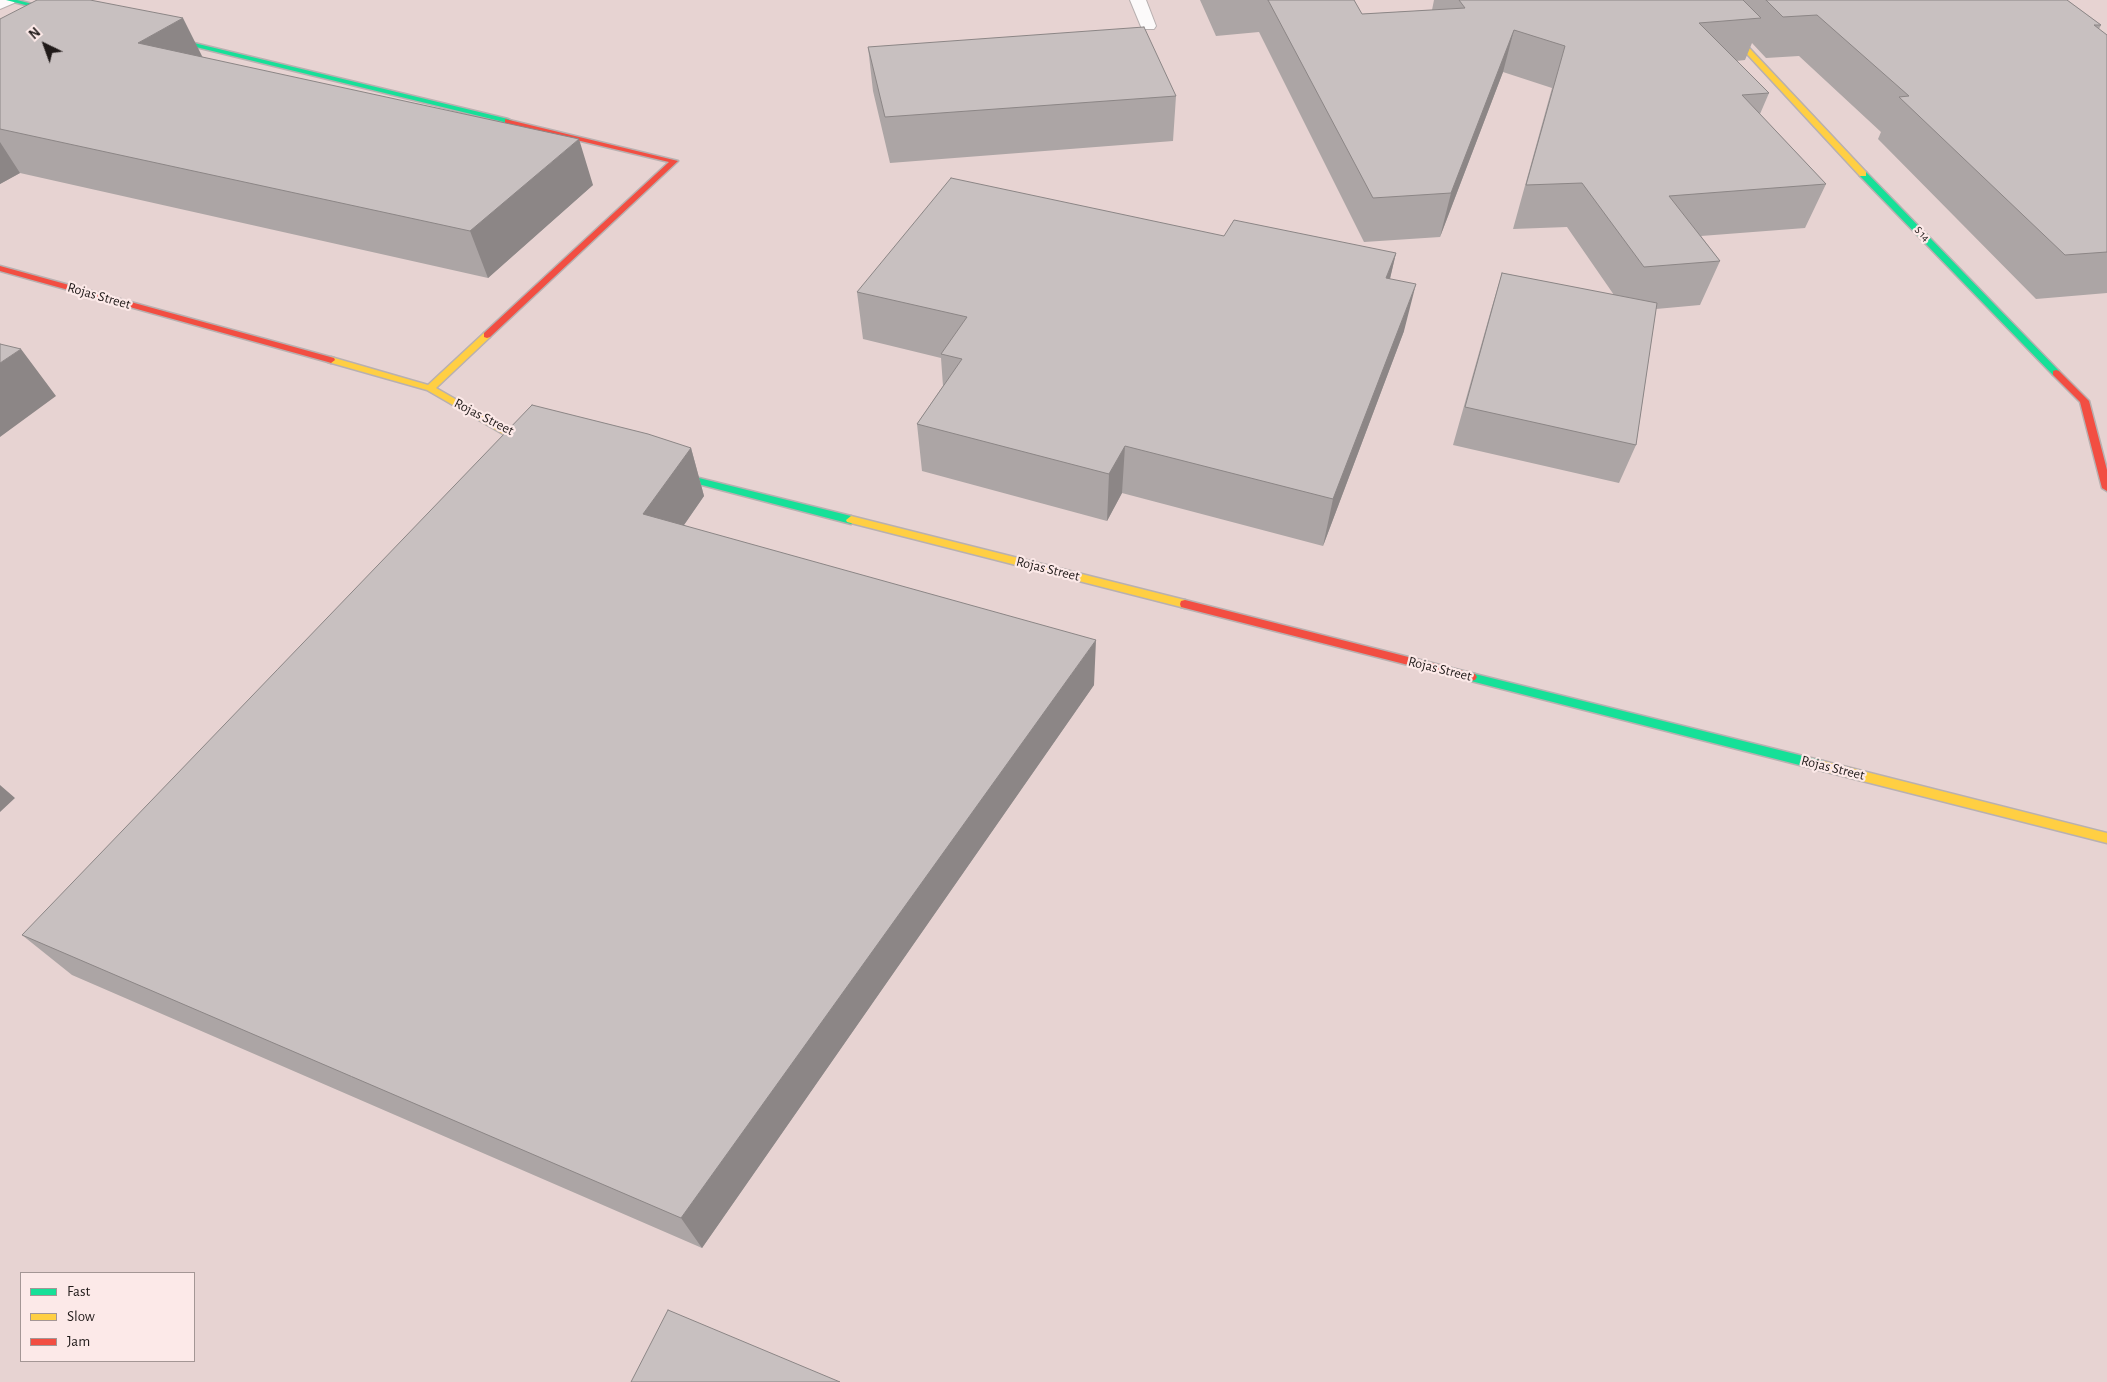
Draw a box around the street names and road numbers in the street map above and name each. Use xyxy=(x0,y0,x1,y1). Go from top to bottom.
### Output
street label: S 14 xyxy=(1912,224,1932,244)
street label: Rojas Street xyxy=(66,279,132,313)
street label: Rojas Street xyxy=(451,395,517,439)
street label: Rojas Street xyxy=(1015,553,1081,585)
street label: Rojas Street xyxy=(1407,653,1473,685)
street label: Rojas Street xyxy=(1800,752,1866,784)

